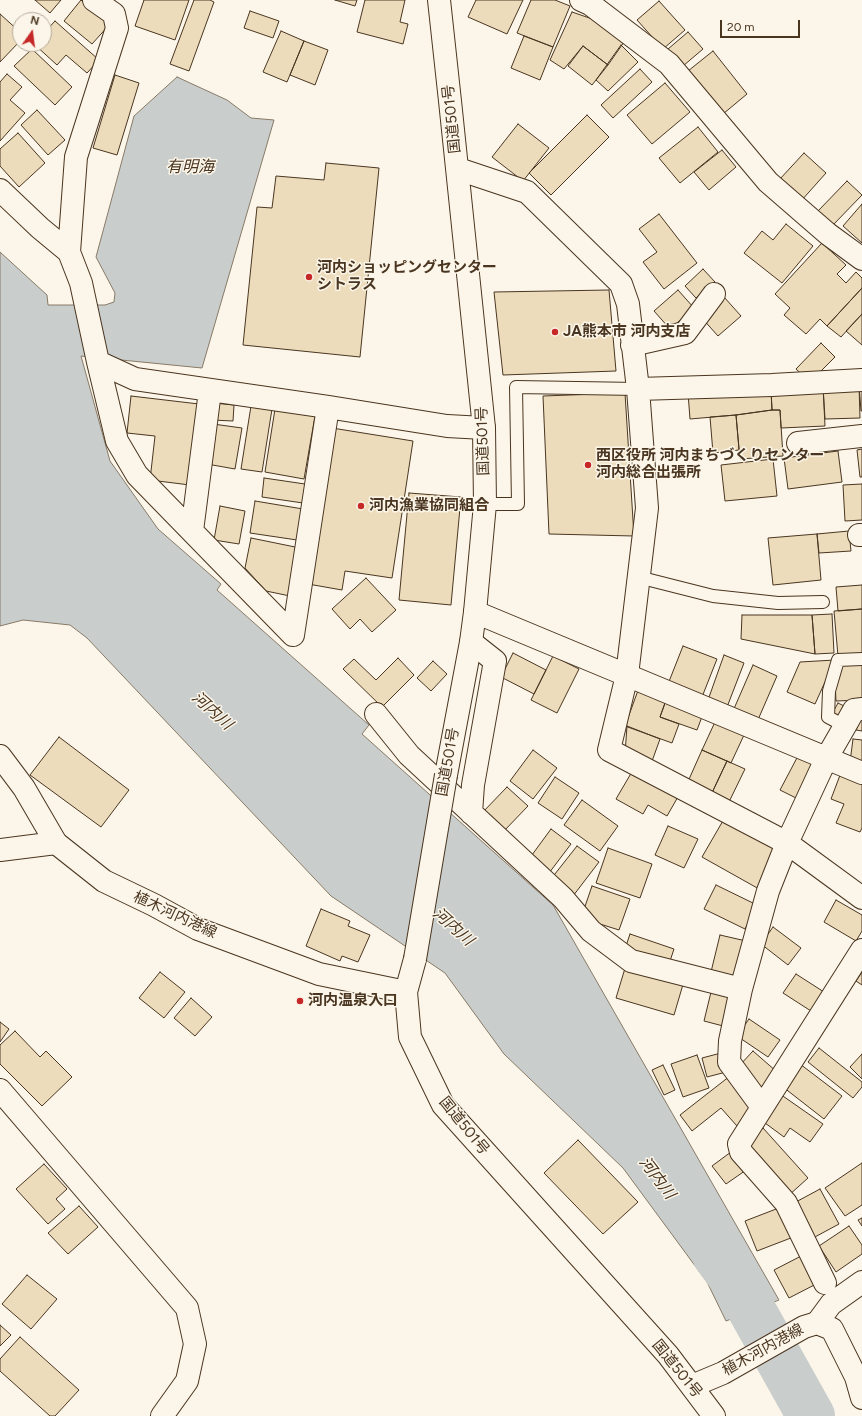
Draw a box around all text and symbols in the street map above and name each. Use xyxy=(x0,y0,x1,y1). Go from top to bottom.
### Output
north arrow xyxy=(12,12,52,52)
scale bar xyxy=(722,12,802,38)
text: N xyxy=(29,14,40,28)
text: 20 m xyxy=(727,20,755,34)
street label: 国道501号 xyxy=(439,84,465,154)
water label: 有明海 xyxy=(166,157,214,177)
place label: 河内ショッピングセンター シトラス xyxy=(317,259,497,294)
marker: 河内ショッピングセンター シトラス xyxy=(304,272,314,282)
place label: JA熊本市 河内支店 xyxy=(563,323,691,341)
marker: JA熊本市 河内支店 xyxy=(550,327,560,337)
street label: 国道501号 xyxy=(473,406,493,476)
place label: 西区役所 河内まちづくりセンター 河内総合出張所 xyxy=(596,447,825,482)
marker: 西区役所 河内まちづくりセンター 河内総合出張所 xyxy=(583,460,593,470)
place label: 河内漁業協同組合 xyxy=(369,497,489,515)
marker: 河内漁業協同組合 xyxy=(356,501,366,511)
water label: 河内川 xyxy=(188,688,236,734)
street label: 国道501号 xyxy=(433,726,463,798)
street label: 植木河内港線 xyxy=(130,888,220,942)
water label: 河内川 xyxy=(429,904,477,950)
place label: 河内温泉入口 xyxy=(308,992,398,1010)
marker: 河内温泉入口 xyxy=(295,996,305,1006)
street label: 国道501号 xyxy=(435,1093,493,1159)
water label: 河内川 xyxy=(635,1153,679,1203)
street label: 植木河内港線 xyxy=(719,1320,807,1380)
street label: 国道501号 xyxy=(648,1336,706,1402)

